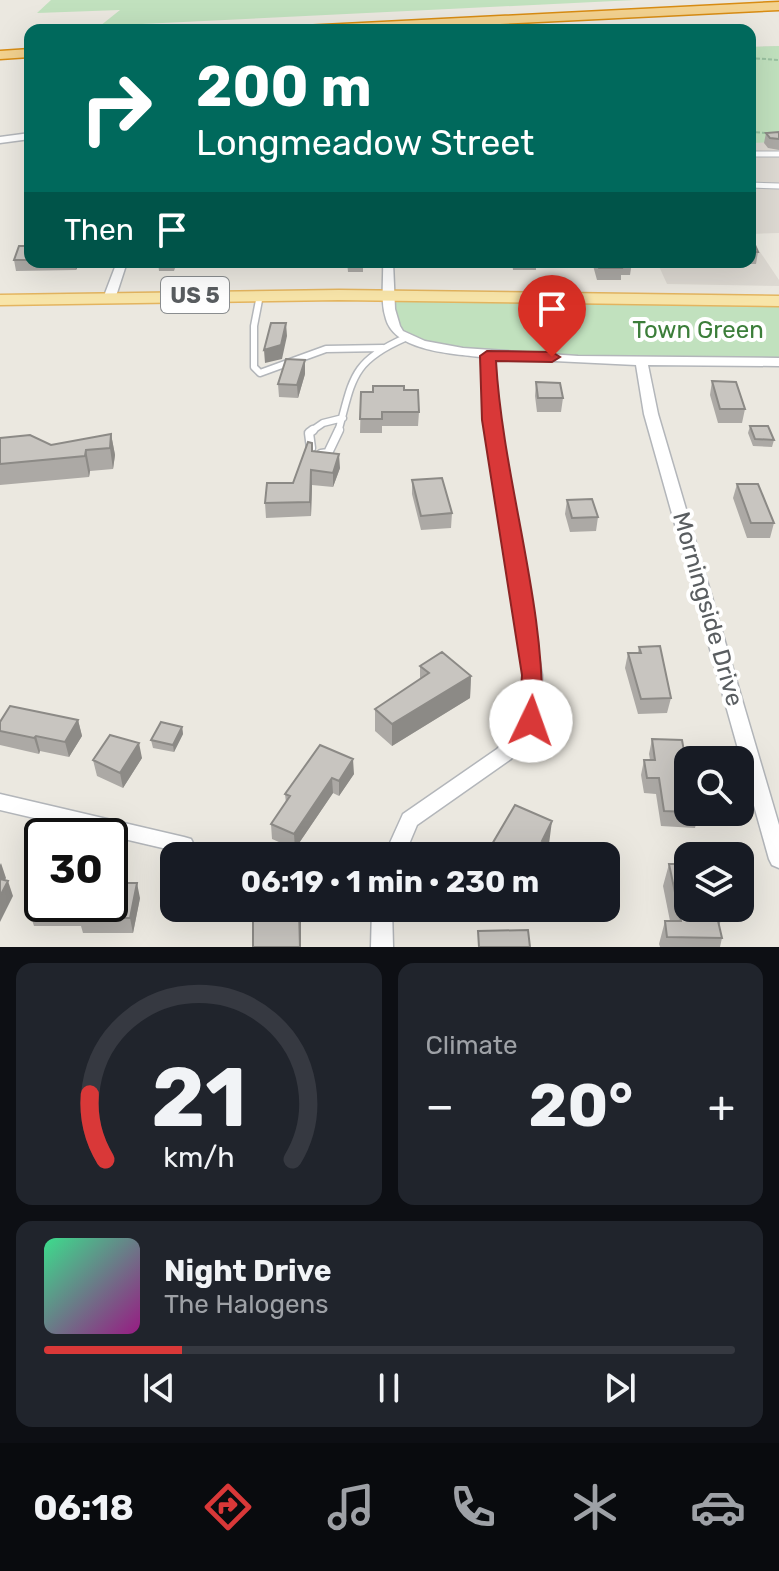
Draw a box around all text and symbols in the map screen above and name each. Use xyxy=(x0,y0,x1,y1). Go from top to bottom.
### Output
text: 200 m xyxy=(196,54,372,120)
icon: right xyxy=(64,56,168,160)
text: Longmeadow Street xyxy=(196,121,534,164)
icon: arrive xyxy=(150,208,194,252)
text: Then xyxy=(64,212,134,248)
pin xyxy=(518,275,586,357)
road number: US 5 xyxy=(161,277,229,313)
icon: arrive xyxy=(530,287,574,331)
park label: Town Green xyxy=(632,316,764,344)
street label: Morningside Drive xyxy=(667,509,749,709)
position arrow xyxy=(489,679,573,763)
map controls xyxy=(674,746,754,922)
button: search xyxy=(674,746,754,826)
speed limit sign: 30 xyxy=(24,818,128,922)
button: layers xyxy=(674,842,754,922)
text: 06:19 · 1 min · 230 m xyxy=(241,864,539,900)
text: Climate xyxy=(426,1030,518,1061)
text: 21 xyxy=(151,1048,246,1147)
text: 20° xyxy=(529,1070,633,1141)
text: − xyxy=(426,1080,454,1132)
text: + xyxy=(708,1080,735,1132)
text: km/h xyxy=(163,1140,234,1174)
text: Night Drive xyxy=(164,1253,332,1289)
text: The Halogens xyxy=(164,1289,329,1320)
icon: previous xyxy=(137,1366,181,1410)
icon: pause xyxy=(367,1366,411,1410)
icon: next xyxy=(598,1366,642,1410)
icon: directions xyxy=(200,1479,256,1535)
icon: music xyxy=(323,1479,379,1535)
icon: phone xyxy=(445,1479,501,1535)
icon: climate xyxy=(567,1479,623,1535)
icon: car xyxy=(690,1479,746,1535)
text: 06:18 xyxy=(33,1486,134,1529)

